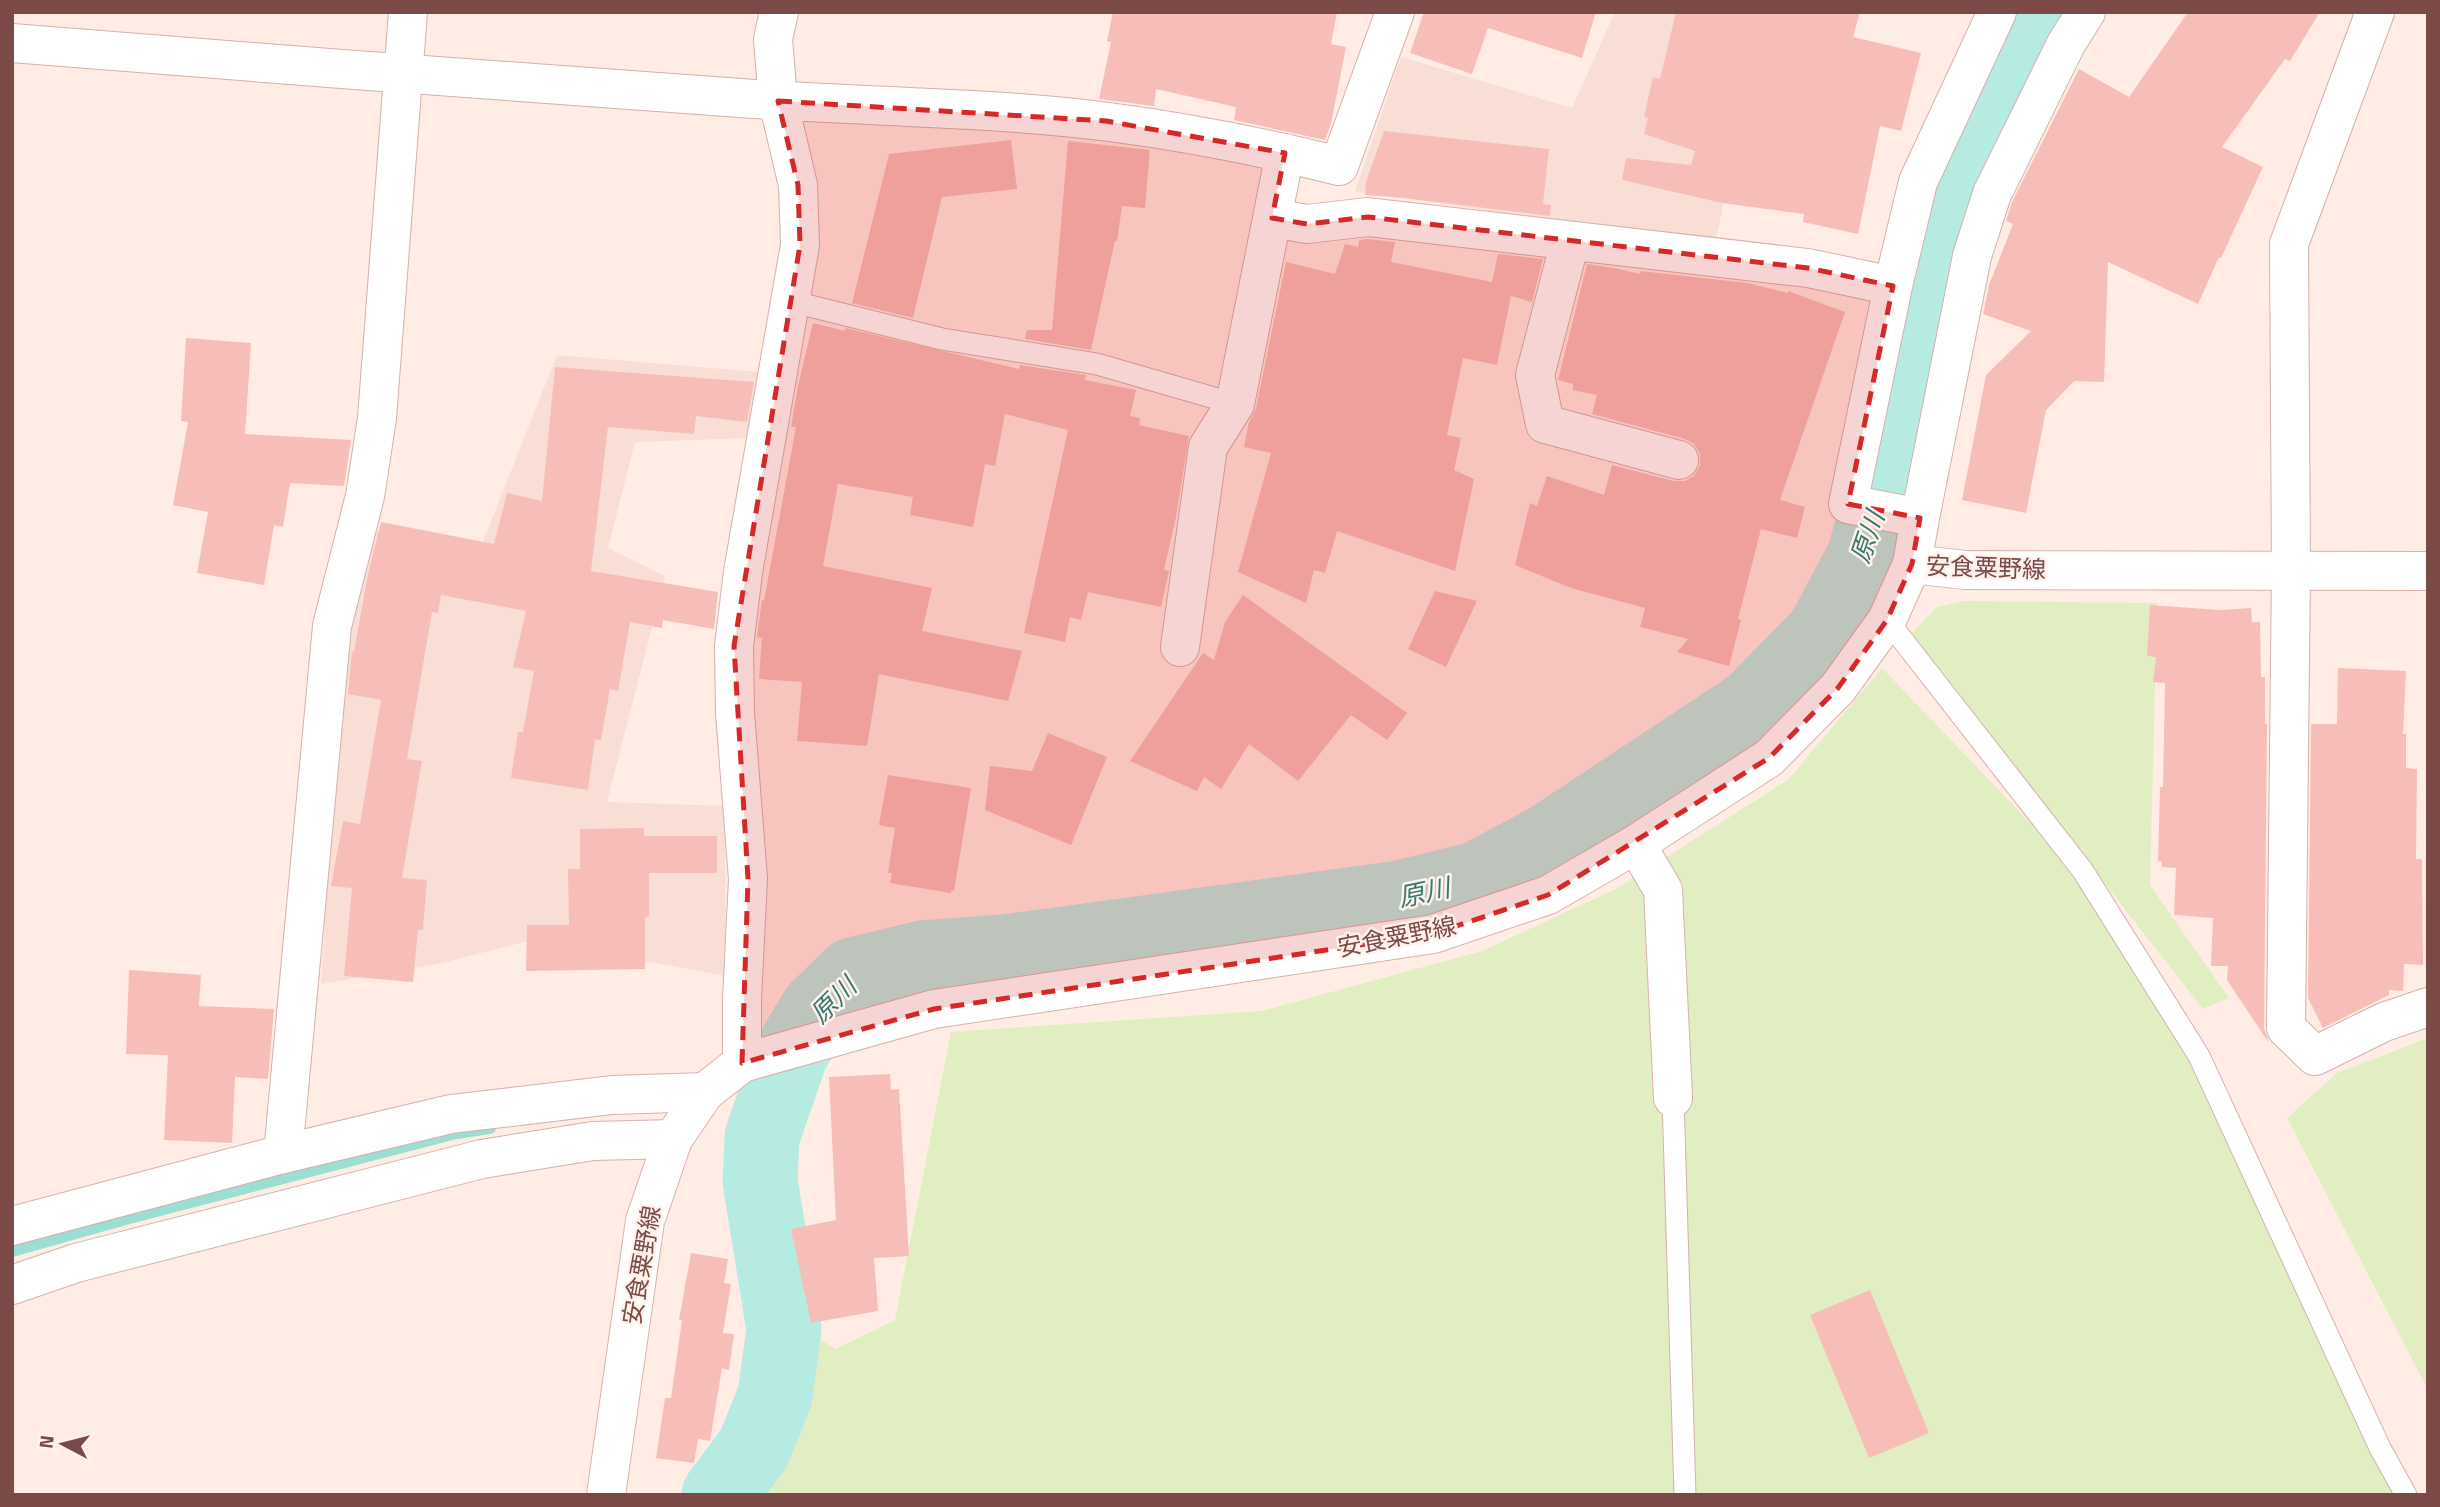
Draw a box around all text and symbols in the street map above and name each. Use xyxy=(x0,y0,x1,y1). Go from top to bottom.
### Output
water label: 原川 xyxy=(1840,503,1895,568)
street label: 安食粟野線 xyxy=(1925,547,2047,587)
water label: 原川 xyxy=(1395,867,1456,916)
street label: 安食粟野線 xyxy=(1335,907,1459,965)
water label: 原川 xyxy=(801,966,867,1032)
street label: 安食粟野線 xyxy=(613,1203,669,1327)
north arrow xyxy=(28,1409,98,1479)
text: N xyxy=(30,1434,61,1450)

